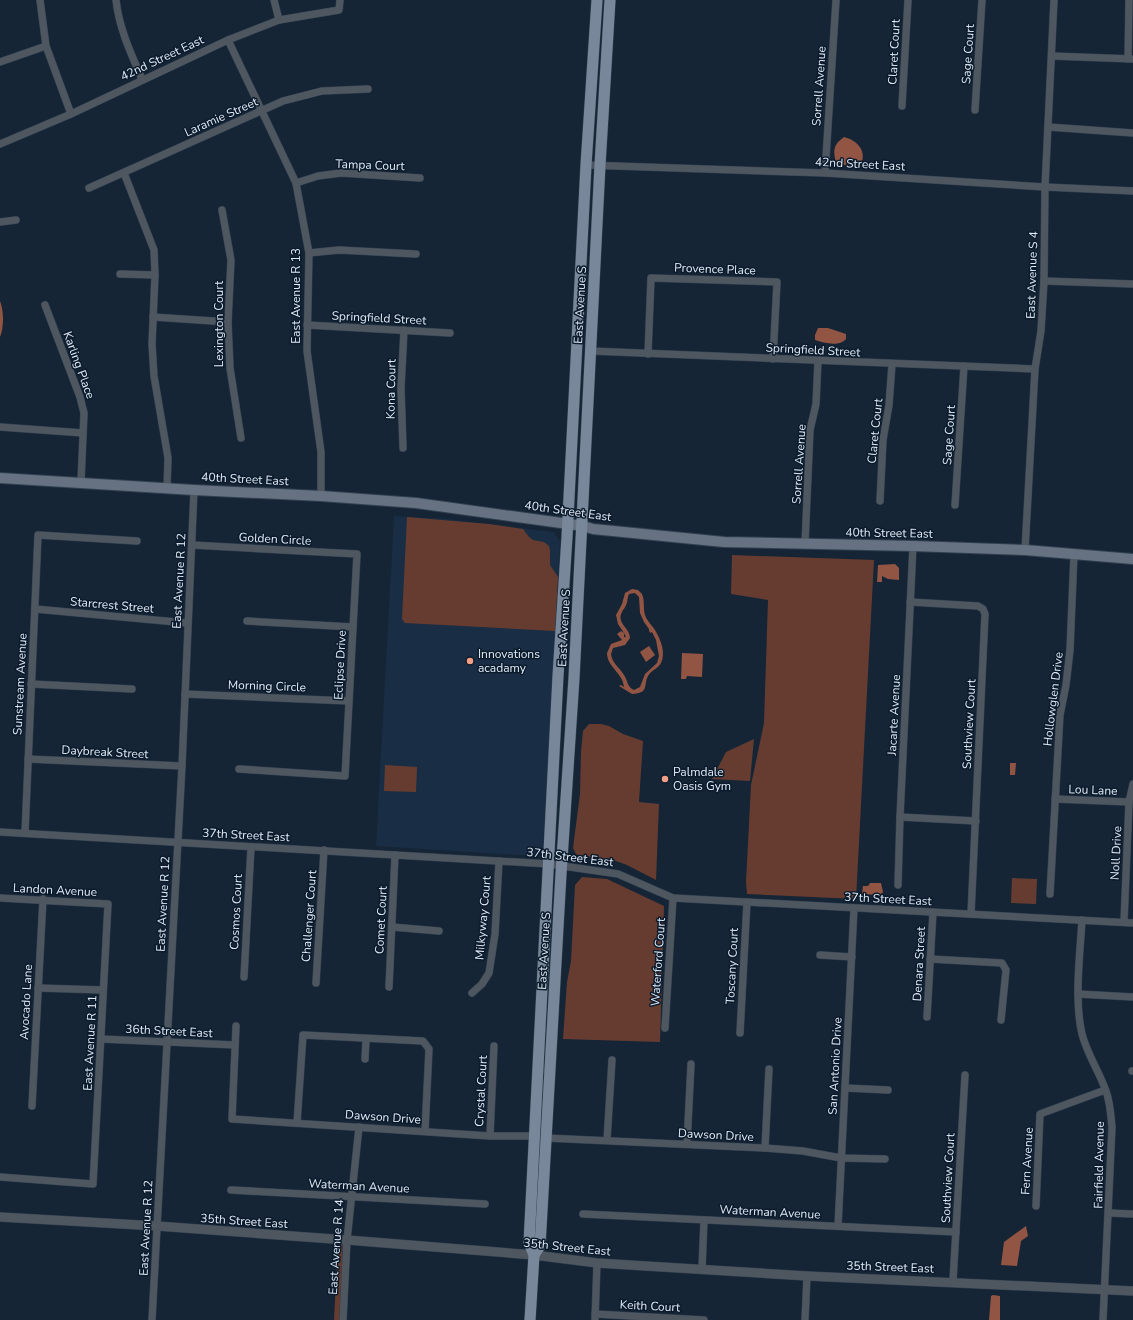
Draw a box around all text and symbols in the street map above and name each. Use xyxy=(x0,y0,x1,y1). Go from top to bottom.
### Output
street label: Claret Court xyxy=(884,18,904,85)
street label: Sage Court xyxy=(958,23,978,85)
street label: 42nd Street East xyxy=(118,31,207,84)
street label: Sorrell Avenue xyxy=(808,46,830,126)
street label: Laramie Street xyxy=(182,93,261,140)
street label: 42nd Street East xyxy=(814,154,906,174)
street label: Tampa Court xyxy=(335,156,406,174)
street label: East Avenue S 4 xyxy=(1022,231,1042,319)
street label: East Avenue R 13 xyxy=(288,248,304,344)
street label: Provence Place xyxy=(674,260,756,278)
street label: East Avenue S xyxy=(570,266,590,344)
street label: Lexington Court xyxy=(211,280,227,367)
street label: Springfield Street xyxy=(331,308,428,329)
street label: Karling Place xyxy=(59,329,99,401)
street label: Springfield Street xyxy=(765,340,862,361)
street label: Kona Court xyxy=(382,358,400,419)
street label: Claret Court xyxy=(864,397,886,465)
street label: Sage Court xyxy=(939,404,959,466)
street label: Sorrell Avenue xyxy=(788,424,810,504)
street label: 40th Street East xyxy=(201,469,290,489)
street label: 40th Street East xyxy=(524,497,613,525)
street label: 40th Street East xyxy=(845,524,934,542)
street label: Golden Circle xyxy=(238,529,312,549)
street label: East Avenue R 12 xyxy=(169,533,189,629)
street label: East Avenue S xyxy=(554,589,574,667)
street label: Starcrest Street xyxy=(69,593,155,617)
street label: Eclipse Drive xyxy=(330,630,350,700)
street label: Sunstream Avenue xyxy=(9,633,31,735)
place label: Innovations acadamy xyxy=(478,646,540,676)
street label: Hollowglen Drive xyxy=(1039,651,1067,747)
marker: Innovations acadamy xyxy=(465,656,475,666)
street label: Jacarte Avenue xyxy=(884,674,904,757)
street label: Morning Circle xyxy=(228,677,306,695)
street label: Southview Court xyxy=(959,678,979,769)
street label: Daybreak Street xyxy=(61,742,150,762)
place label: Palmdale Oasis Gym xyxy=(673,764,731,794)
marker: Palmdale Oasis Gym xyxy=(660,774,670,784)
street label: Lou Lane xyxy=(1068,781,1118,799)
street label: 37th Street East xyxy=(202,825,291,845)
street label: Noll Drive xyxy=(1107,826,1125,880)
street label: 37th Street East xyxy=(526,844,615,870)
street label: East Avenue R 12 xyxy=(153,856,173,952)
street label: Challenger Court xyxy=(298,869,320,963)
street label: Cosmos Court xyxy=(226,873,246,950)
street label: Milkyway Court xyxy=(471,875,495,961)
street label: Landon Avenue xyxy=(13,880,97,900)
street label: Comet Court xyxy=(371,885,391,954)
street label: 37th Street East xyxy=(844,889,933,909)
street label: East Avenue S xyxy=(534,912,554,990)
street label: Waterford Court xyxy=(647,916,669,1007)
street label: Denara Street xyxy=(909,925,929,1002)
street label: Toscany Court xyxy=(722,927,742,1005)
street label: Avocado Lane xyxy=(16,964,36,1040)
street label: East Avenue R 11 xyxy=(80,995,100,1091)
street label: San Antonio Drive xyxy=(824,1017,846,1115)
street label: 36th Street East xyxy=(125,1021,214,1041)
street label: Crystal Court xyxy=(471,1054,491,1127)
street label: Dawson Drive xyxy=(345,1106,421,1128)
street label: Fairfield Avenue xyxy=(1090,1121,1108,1209)
street label: Dawson Drive xyxy=(678,1125,754,1145)
street label: Fern Avenue xyxy=(1017,1127,1037,1195)
street label: Southview Court xyxy=(938,1132,958,1223)
street label: Waterman Avenue xyxy=(308,1175,410,1197)
street label: East Avenue R 12 xyxy=(136,1180,156,1276)
street label: East Avenue R 14 xyxy=(325,1199,347,1295)
street label: Waterman Avenue xyxy=(719,1201,821,1223)
street label: 35th Street East xyxy=(200,1210,289,1232)
street label: 35th Street East xyxy=(523,1234,612,1260)
street label: 35th Street East xyxy=(846,1257,935,1277)
street label: Keith Court xyxy=(619,1296,681,1316)

